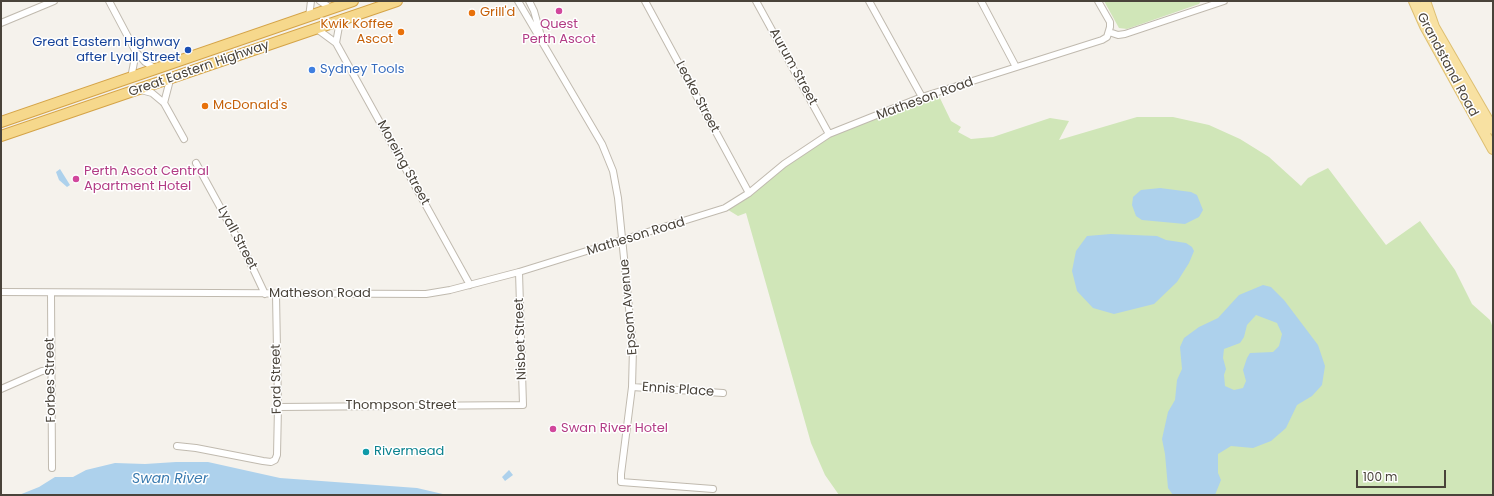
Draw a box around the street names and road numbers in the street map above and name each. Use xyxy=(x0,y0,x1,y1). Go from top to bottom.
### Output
street label: Grandstand Road xyxy=(1413,10,1481,120)
street label: Aurum Street xyxy=(766,26,820,108)
street label: Great Eastern Highway xyxy=(127,38,271,100)
street label: Leake Street xyxy=(672,59,722,135)
street label: Matheson Road xyxy=(875,74,975,124)
street label: Moreing Street xyxy=(373,118,433,208)
street label: Lyall Street xyxy=(214,204,260,272)
street label: Matheson Road xyxy=(585,215,687,259)
street label: Epsom Avenue xyxy=(617,258,641,356)
street label: Matheson Road xyxy=(269,286,371,302)
street label: Nisbet Street xyxy=(512,298,530,380)
street label: Forbes Street xyxy=(42,337,60,423)
street label: Ford Street xyxy=(269,344,285,414)
street label: Ennis Place xyxy=(641,380,715,400)
street label: Thompson Street xyxy=(346,398,456,414)

